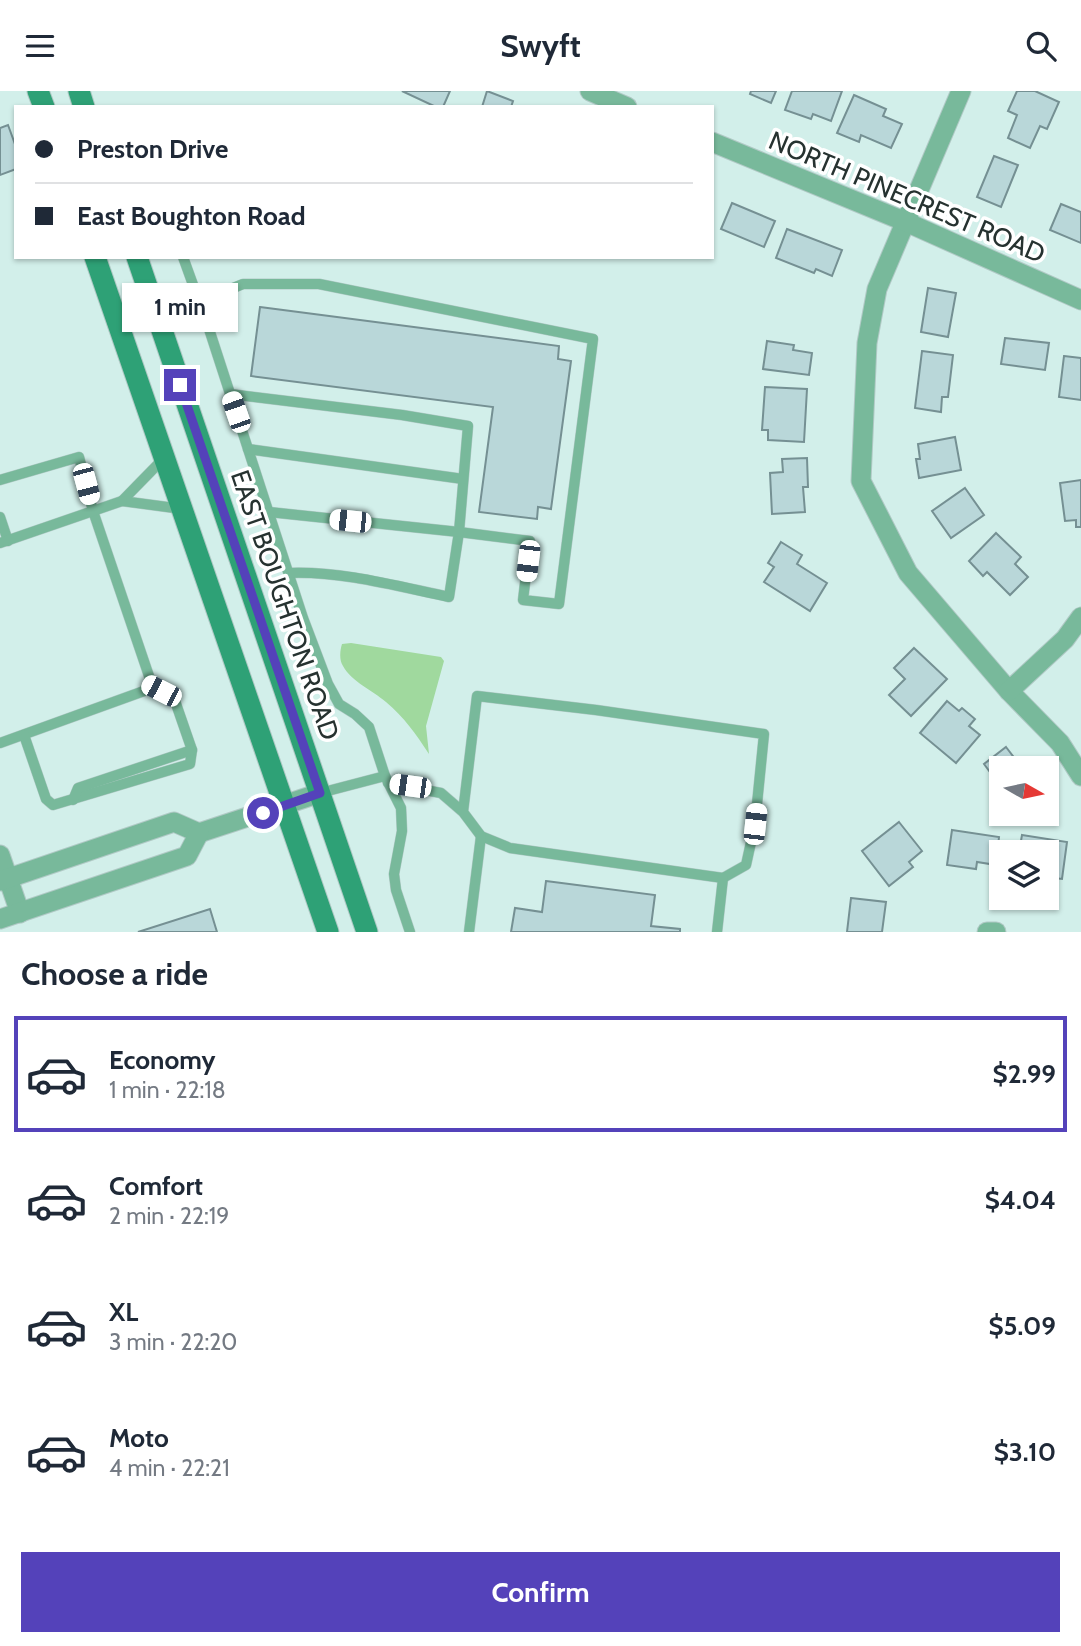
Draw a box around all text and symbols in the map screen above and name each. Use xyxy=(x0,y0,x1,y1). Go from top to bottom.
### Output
text: Swyft xyxy=(500,26,581,65)
icon: menu xyxy=(21,27,59,65)
icon: search xyxy=(1022,27,1060,65)
street label: NORTH PINECREST ROAD xyxy=(764,124,1050,270)
text: Preston Drive xyxy=(77,133,228,165)
text: East Boughton Road xyxy=(77,200,306,232)
callout: 1 min xyxy=(122,283,238,333)
text: 1 min xyxy=(154,293,206,321)
route end xyxy=(164,369,196,401)
car xyxy=(220,389,253,435)
car xyxy=(71,461,102,507)
street label: EAST BOUGHTON ROAD xyxy=(224,466,346,744)
car xyxy=(329,508,372,534)
car xyxy=(516,539,541,583)
car xyxy=(138,672,185,710)
north arrow xyxy=(989,756,1059,826)
map controls xyxy=(989,756,1059,910)
car xyxy=(388,773,433,799)
route start xyxy=(247,797,279,829)
car xyxy=(743,802,768,846)
button: layers xyxy=(989,840,1059,910)
text: Choose a ride xyxy=(21,954,208,993)
icon: car xyxy=(25,1043,88,1106)
text: Economy xyxy=(109,1044,215,1076)
text: $2.99 xyxy=(993,1058,1056,1090)
text: 1 min · 22:18 xyxy=(109,1076,226,1104)
icon: car xyxy=(25,1169,88,1232)
text: Comfort xyxy=(109,1170,203,1202)
text: $4.04 xyxy=(985,1184,1056,1216)
text: 2 min · 22:19 xyxy=(109,1202,229,1230)
icon: car xyxy=(25,1295,88,1358)
text: XL xyxy=(109,1296,138,1328)
text: $5.09 xyxy=(988,1310,1056,1342)
text: 3 min · 22:20 xyxy=(109,1328,237,1356)
icon: car xyxy=(25,1421,88,1484)
text: Moto xyxy=(109,1422,169,1454)
text: $3.10 xyxy=(994,1436,1056,1468)
text: 4 min · 22:21 xyxy=(109,1454,230,1482)
button: Confirm xyxy=(21,1552,1060,1632)

